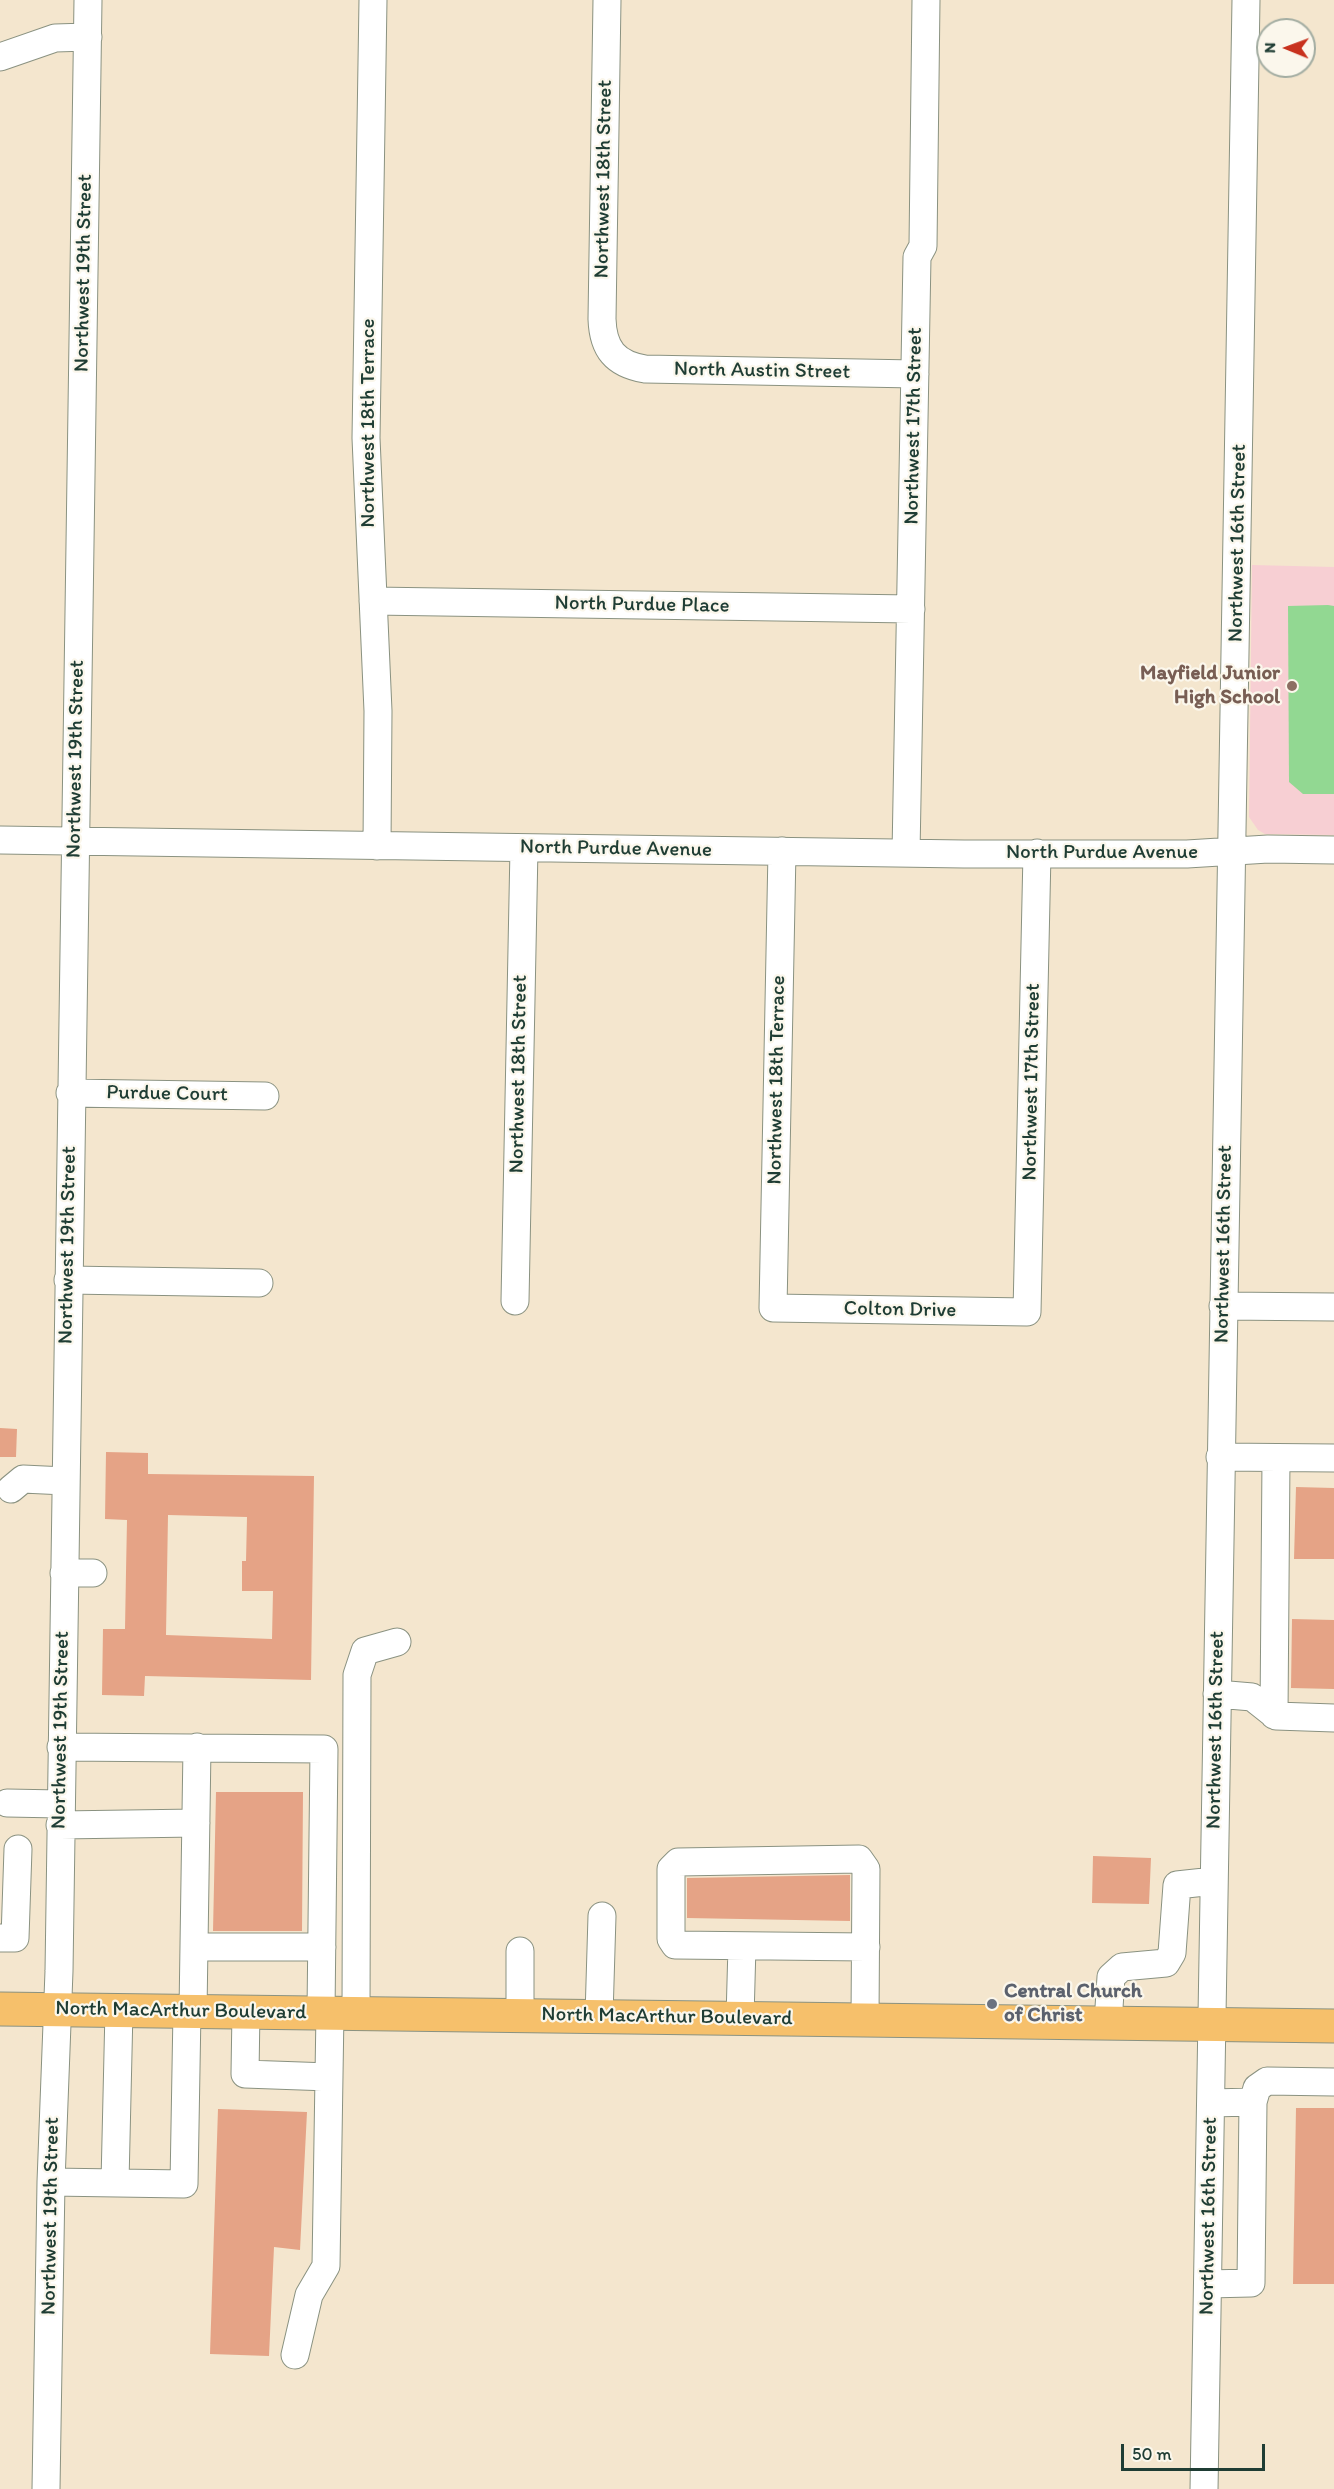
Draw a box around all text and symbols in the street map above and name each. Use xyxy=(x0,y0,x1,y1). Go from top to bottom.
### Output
north arrow xyxy=(1256,18,1316,78)
text: N xyxy=(1260,42,1279,53)
street label: Northwest 18th Street xyxy=(590,79,618,279)
street label: Northwest 19th Street xyxy=(70,174,98,372)
street label: Northwest 18th Terrace xyxy=(356,318,382,528)
street label: Northwest 17th Street xyxy=(900,327,928,525)
street label: North Austin Street xyxy=(673,357,851,385)
street label: Northwest 16th Street xyxy=(1224,444,1252,642)
street label: North Purdue Place xyxy=(554,591,730,619)
street label: Northwest 19th Street xyxy=(62,660,90,858)
place label: Mayfield Junior High School xyxy=(1140,661,1280,711)
marker: Mayfield Junior High School xyxy=(1285,679,1299,693)
street label: North Purdue Avenue xyxy=(520,835,712,863)
street label: North Purdue Avenue xyxy=(1006,840,1198,866)
street label: Northwest 18th Street xyxy=(505,974,533,1174)
street label: Northwest 18th Terrace xyxy=(763,975,791,1185)
street label: Northwest 17th Street xyxy=(1018,983,1046,1181)
street label: Purdue Court xyxy=(106,1080,228,1108)
street label: Northwest 16th Street xyxy=(1210,1145,1238,1343)
street label: Northwest 19th Street xyxy=(54,1146,82,1344)
street label: Colton Drive xyxy=(843,1296,957,1324)
street label: Northwest 19th Street xyxy=(47,1631,75,1829)
street label: Northwest 16th Street xyxy=(1202,1631,1230,1829)
place label: Central Church of Christ xyxy=(1004,1979,1142,2029)
street label: North MacArthur Boulevard xyxy=(55,1996,307,2026)
marker: Central Church of Christ xyxy=(985,1997,999,2011)
street label: North MacArthur Boulevard xyxy=(541,2002,793,2032)
street label: Northwest 19th Street xyxy=(37,2117,65,2315)
street label: Northwest 16th Street xyxy=(1195,2117,1223,2315)
scale bar xyxy=(1124,2432,1268,2470)
text: 50 m xyxy=(1132,2443,1172,2465)

